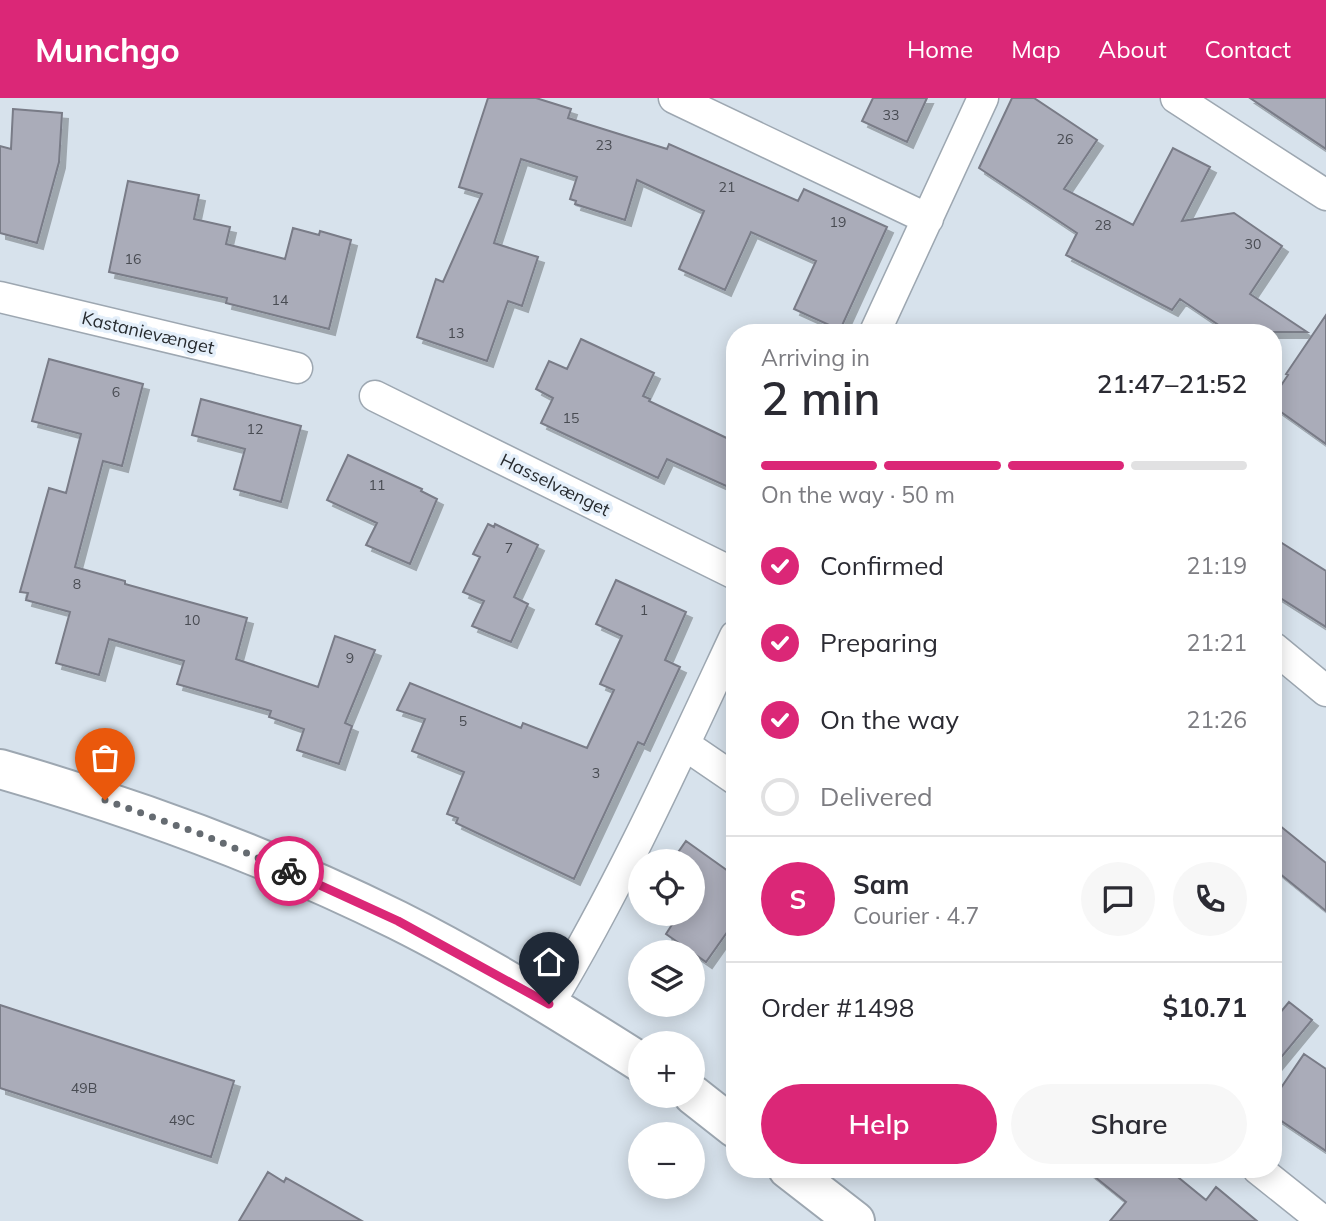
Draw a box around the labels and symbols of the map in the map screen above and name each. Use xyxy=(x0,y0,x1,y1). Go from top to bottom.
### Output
house number: 33 xyxy=(883,106,899,124)
house number: 26 xyxy=(1057,130,1073,148)
house number: 23 xyxy=(596,136,612,154)
house number: 21 xyxy=(719,178,735,196)
house number: 19 xyxy=(830,213,846,231)
house number: 28 xyxy=(1095,216,1111,234)
house number: 30 xyxy=(1245,235,1261,253)
house number: 16 xyxy=(125,250,141,268)
house number: 14 xyxy=(272,291,289,309)
street label: Kastanievænget xyxy=(80,306,217,359)
house number: 13 xyxy=(448,324,464,342)
house number: 6 xyxy=(112,383,120,401)
house number: 15 xyxy=(563,409,579,427)
house number: 12 xyxy=(247,420,263,438)
street label: Hasselvænget xyxy=(497,448,614,521)
house number: 11 xyxy=(369,476,385,494)
house number: 7 xyxy=(505,539,513,557)
house number: 8 xyxy=(73,575,81,593)
house number: 1 xyxy=(640,601,648,619)
house number: 10 xyxy=(184,611,200,629)
house number: 9 xyxy=(346,649,354,667)
house number: 5 xyxy=(459,712,467,730)
pin xyxy=(75,728,135,800)
house number: 3 xyxy=(592,764,600,782)
courier xyxy=(254,836,324,906)
pin xyxy=(519,932,579,1004)
house number: 49B xyxy=(71,1079,97,1097)
house number: 49C xyxy=(169,1111,195,1129)

